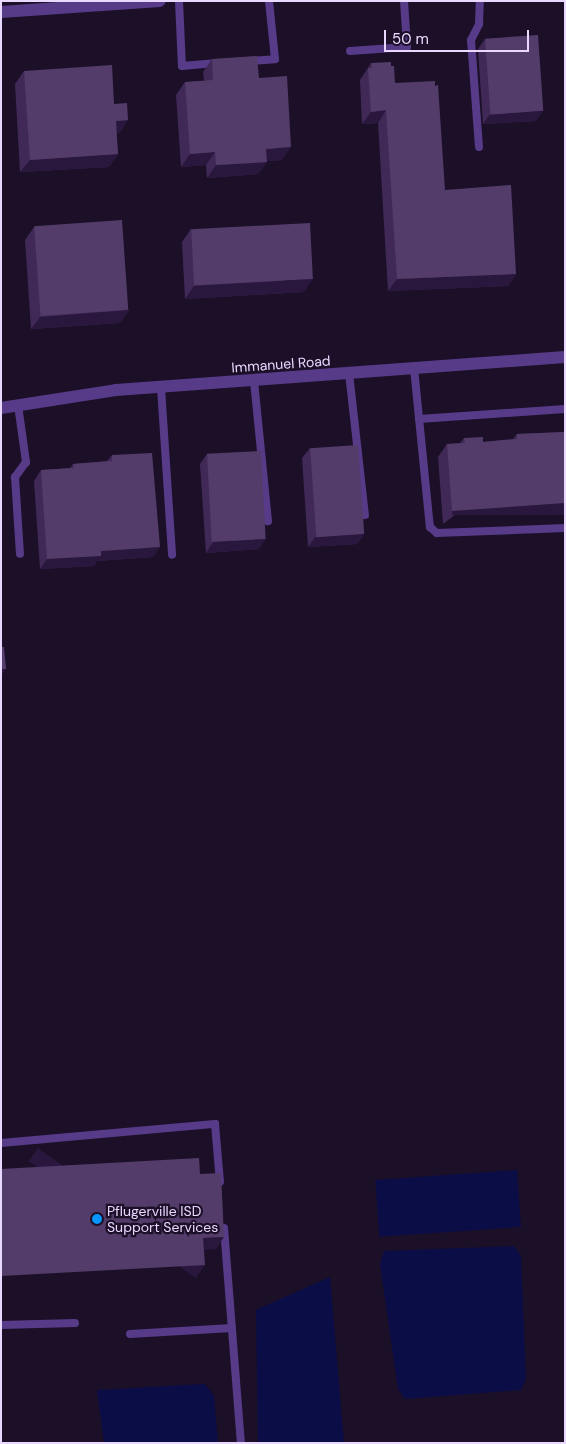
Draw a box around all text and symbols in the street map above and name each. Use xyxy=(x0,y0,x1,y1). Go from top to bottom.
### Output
scale bar xyxy=(386,20,531,52)
text: 50 m xyxy=(392,29,429,49)
street label: Immanuel Road xyxy=(231,352,331,376)
place label: Pflugerville ISD Support Services xyxy=(107,1203,218,1236)
marker: Pflugerville ISD Support Services xyxy=(91,1213,103,1225)

